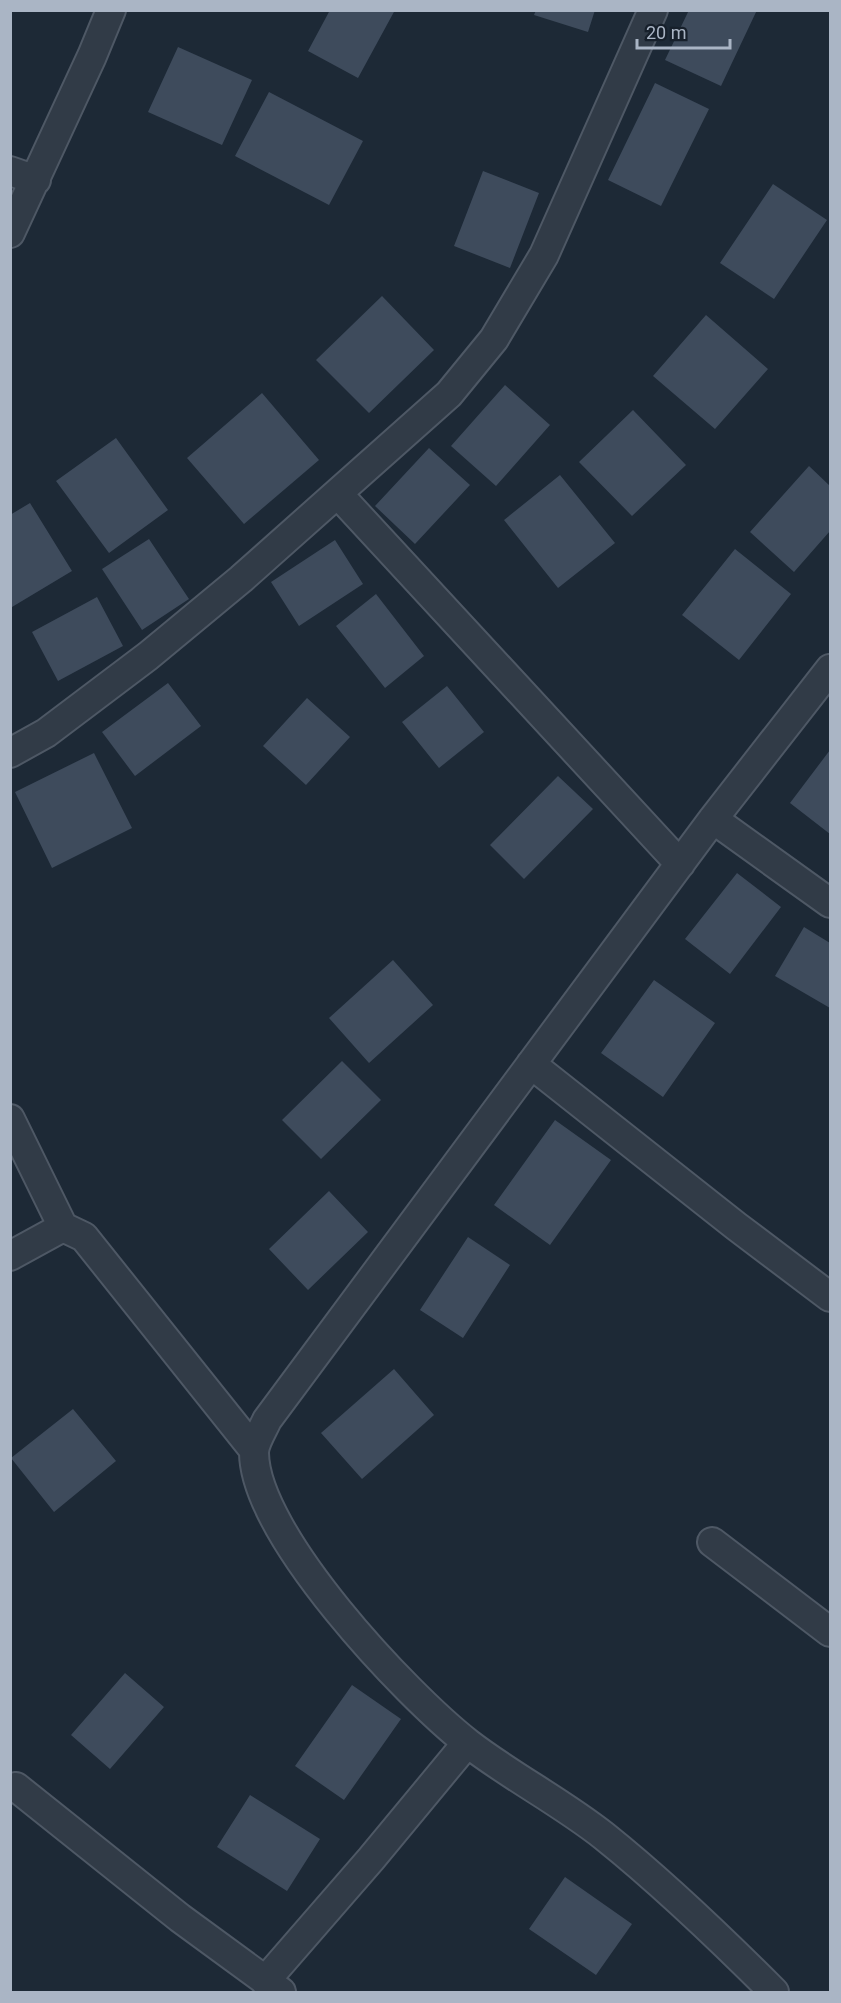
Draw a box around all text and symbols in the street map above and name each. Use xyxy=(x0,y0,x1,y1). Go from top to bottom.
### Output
scale bar xyxy=(637,12,730,50)
text: 20 m xyxy=(646,22,686,43)

